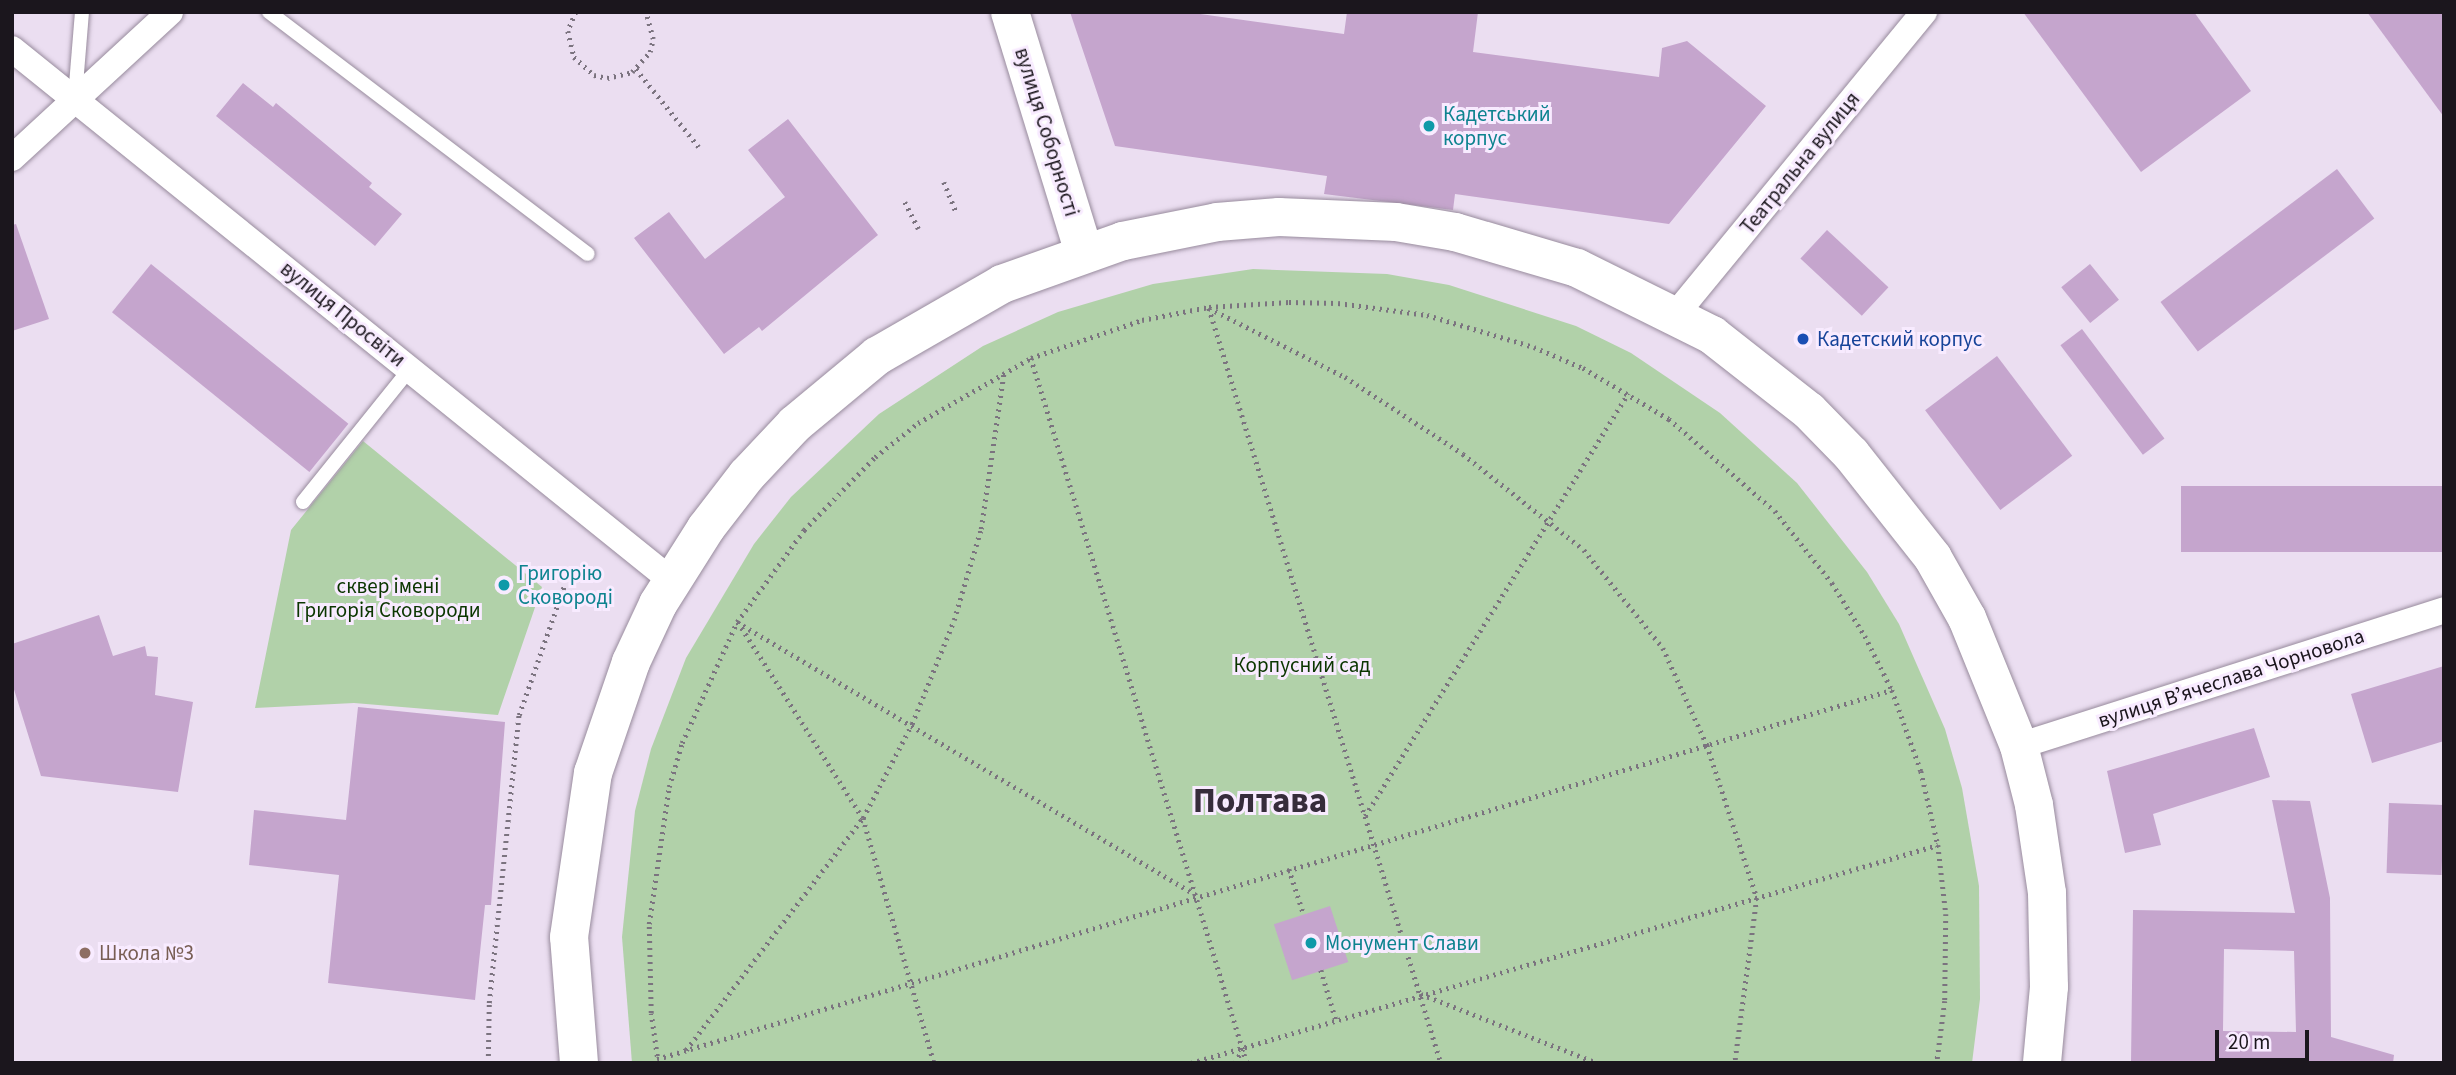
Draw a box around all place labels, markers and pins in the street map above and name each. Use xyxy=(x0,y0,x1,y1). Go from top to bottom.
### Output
place label: Кадетський корпус xyxy=(1443,101,1551,151)
marker: Кадетський корпус xyxy=(1421,118,1437,134)
place label: Кадетский корпус xyxy=(1817,326,1982,352)
marker: Кадетский корпус xyxy=(1795,331,1811,347)
place label: Григорію Сковороді xyxy=(518,560,613,610)
marker: Григорію Сковороді xyxy=(496,577,512,593)
place label: Монумент Слави xyxy=(1325,930,1479,956)
marker: Монумент Слави xyxy=(1303,935,1319,951)
place label: Школа №3 xyxy=(99,940,194,966)
marker: Школа №3 xyxy=(77,945,93,961)

